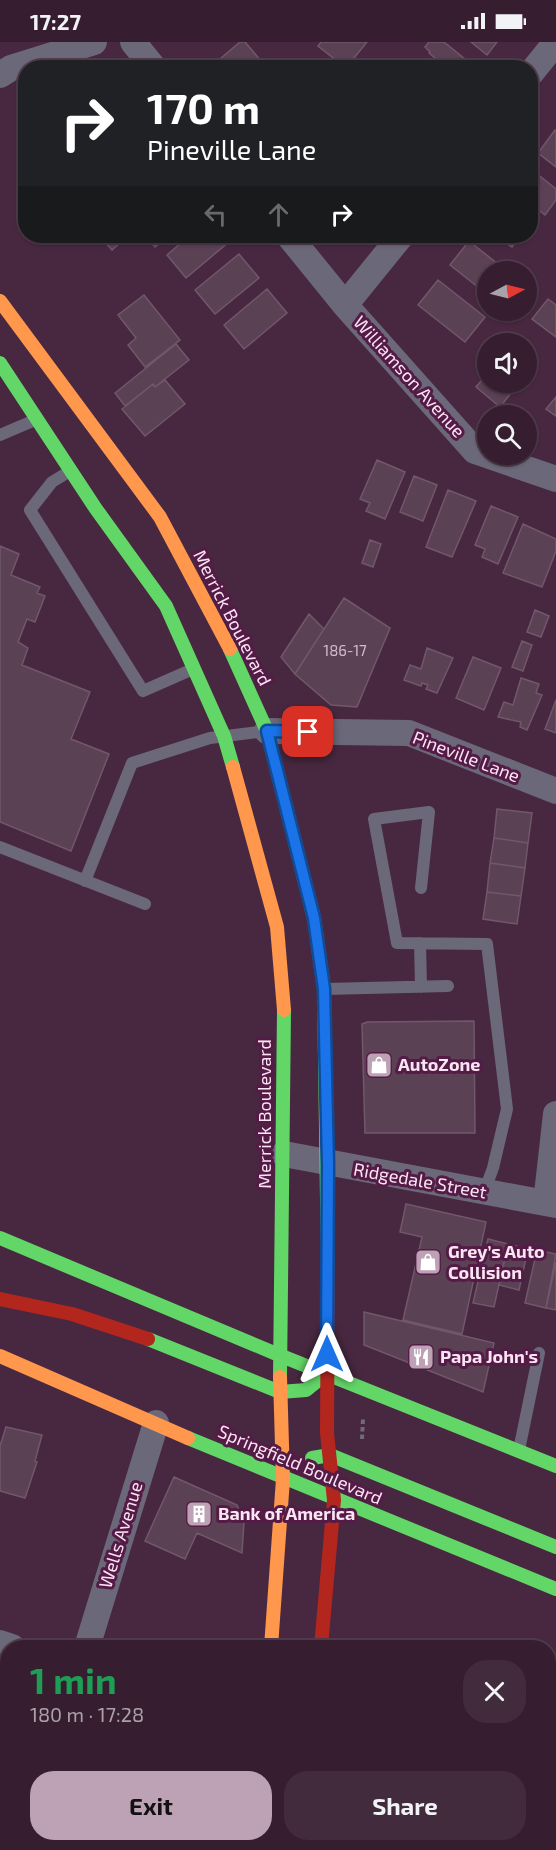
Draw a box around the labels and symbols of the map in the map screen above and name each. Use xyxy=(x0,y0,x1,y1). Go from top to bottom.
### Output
north arrow xyxy=(477,261,537,321)
street label: Williamson Avenue xyxy=(349,311,470,442)
street label: Merrick Boulevard xyxy=(189,546,277,689)
house number: 186-17 xyxy=(323,641,367,659)
pin xyxy=(282,706,333,757)
street label: Pineville Lane xyxy=(410,726,523,787)
street label: Merrick Boulevard xyxy=(253,1039,275,1189)
shop icon: AutoZone xyxy=(364,1050,394,1080)
place label: AutoZone xyxy=(398,1053,480,1075)
street label: Ridgedale Street xyxy=(352,1157,489,1203)
place label: Grey’s Auto Collision xyxy=(448,1240,545,1283)
shop icon: Grey’s Auto Collision xyxy=(413,1247,443,1277)
position arrow xyxy=(295,1322,359,1386)
restaurant icon: Papa John's xyxy=(406,1342,436,1372)
place label: Papa John's xyxy=(440,1345,538,1367)
street label: Springfield Boulevard xyxy=(215,1420,386,1509)
street label: Wells Avenue xyxy=(93,1479,147,1591)
building icon: Bank of America xyxy=(184,1499,214,1529)
place label: Bank of America xyxy=(218,1502,355,1524)

